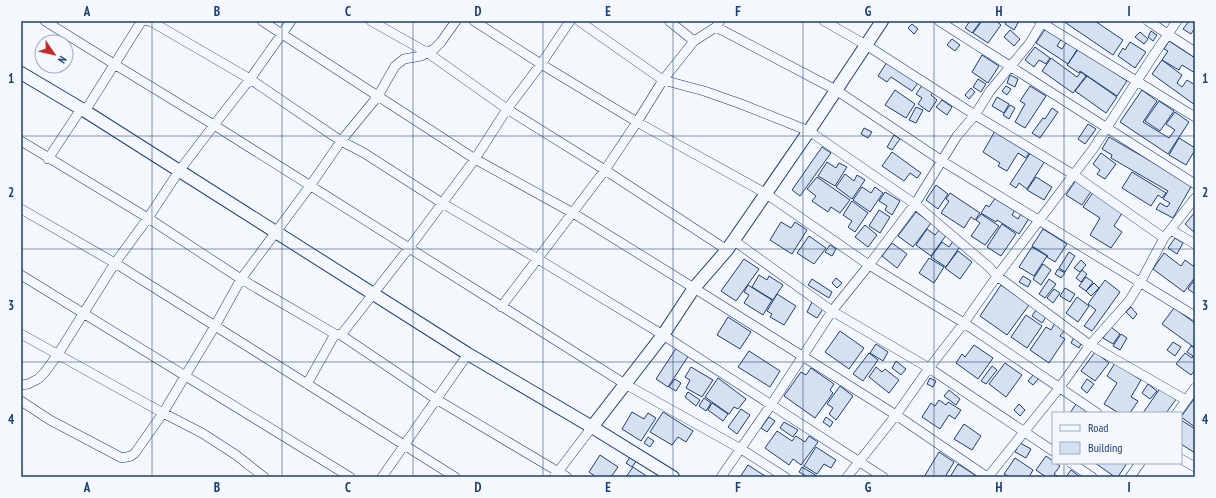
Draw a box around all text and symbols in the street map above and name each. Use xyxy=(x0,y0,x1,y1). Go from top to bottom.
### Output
text: A xyxy=(83,3,91,20)
text: B xyxy=(214,3,220,20)
text: C xyxy=(345,3,351,20)
text: D xyxy=(475,3,482,20)
text: E xyxy=(605,3,611,20)
text: F xyxy=(735,3,741,20)
text: G xyxy=(865,3,872,20)
text: H xyxy=(996,3,1003,20)
text: I xyxy=(1127,3,1131,20)
north arrow xyxy=(34,34,74,74)
text: N xyxy=(55,53,70,66)
text: 1 xyxy=(8,70,14,87)
text: 1 xyxy=(1202,70,1208,87)
text: 2 xyxy=(8,184,14,201)
text: 2 xyxy=(1202,184,1208,201)
text: 3 xyxy=(8,297,14,314)
text: 3 xyxy=(1202,297,1208,314)
text: 4 xyxy=(8,411,15,428)
text: 4 xyxy=(1202,411,1209,428)
legend xyxy=(1052,412,1182,464)
text: Road xyxy=(1088,420,1108,435)
text: Building xyxy=(1088,440,1123,455)
text: A xyxy=(83,479,91,496)
text: B xyxy=(214,479,220,496)
text: C xyxy=(345,479,351,496)
text: D xyxy=(475,479,482,496)
text: E xyxy=(605,479,611,496)
text: F xyxy=(735,479,741,496)
text: G xyxy=(865,479,872,496)
text: H xyxy=(996,479,1003,496)
text: I xyxy=(1127,479,1131,496)

